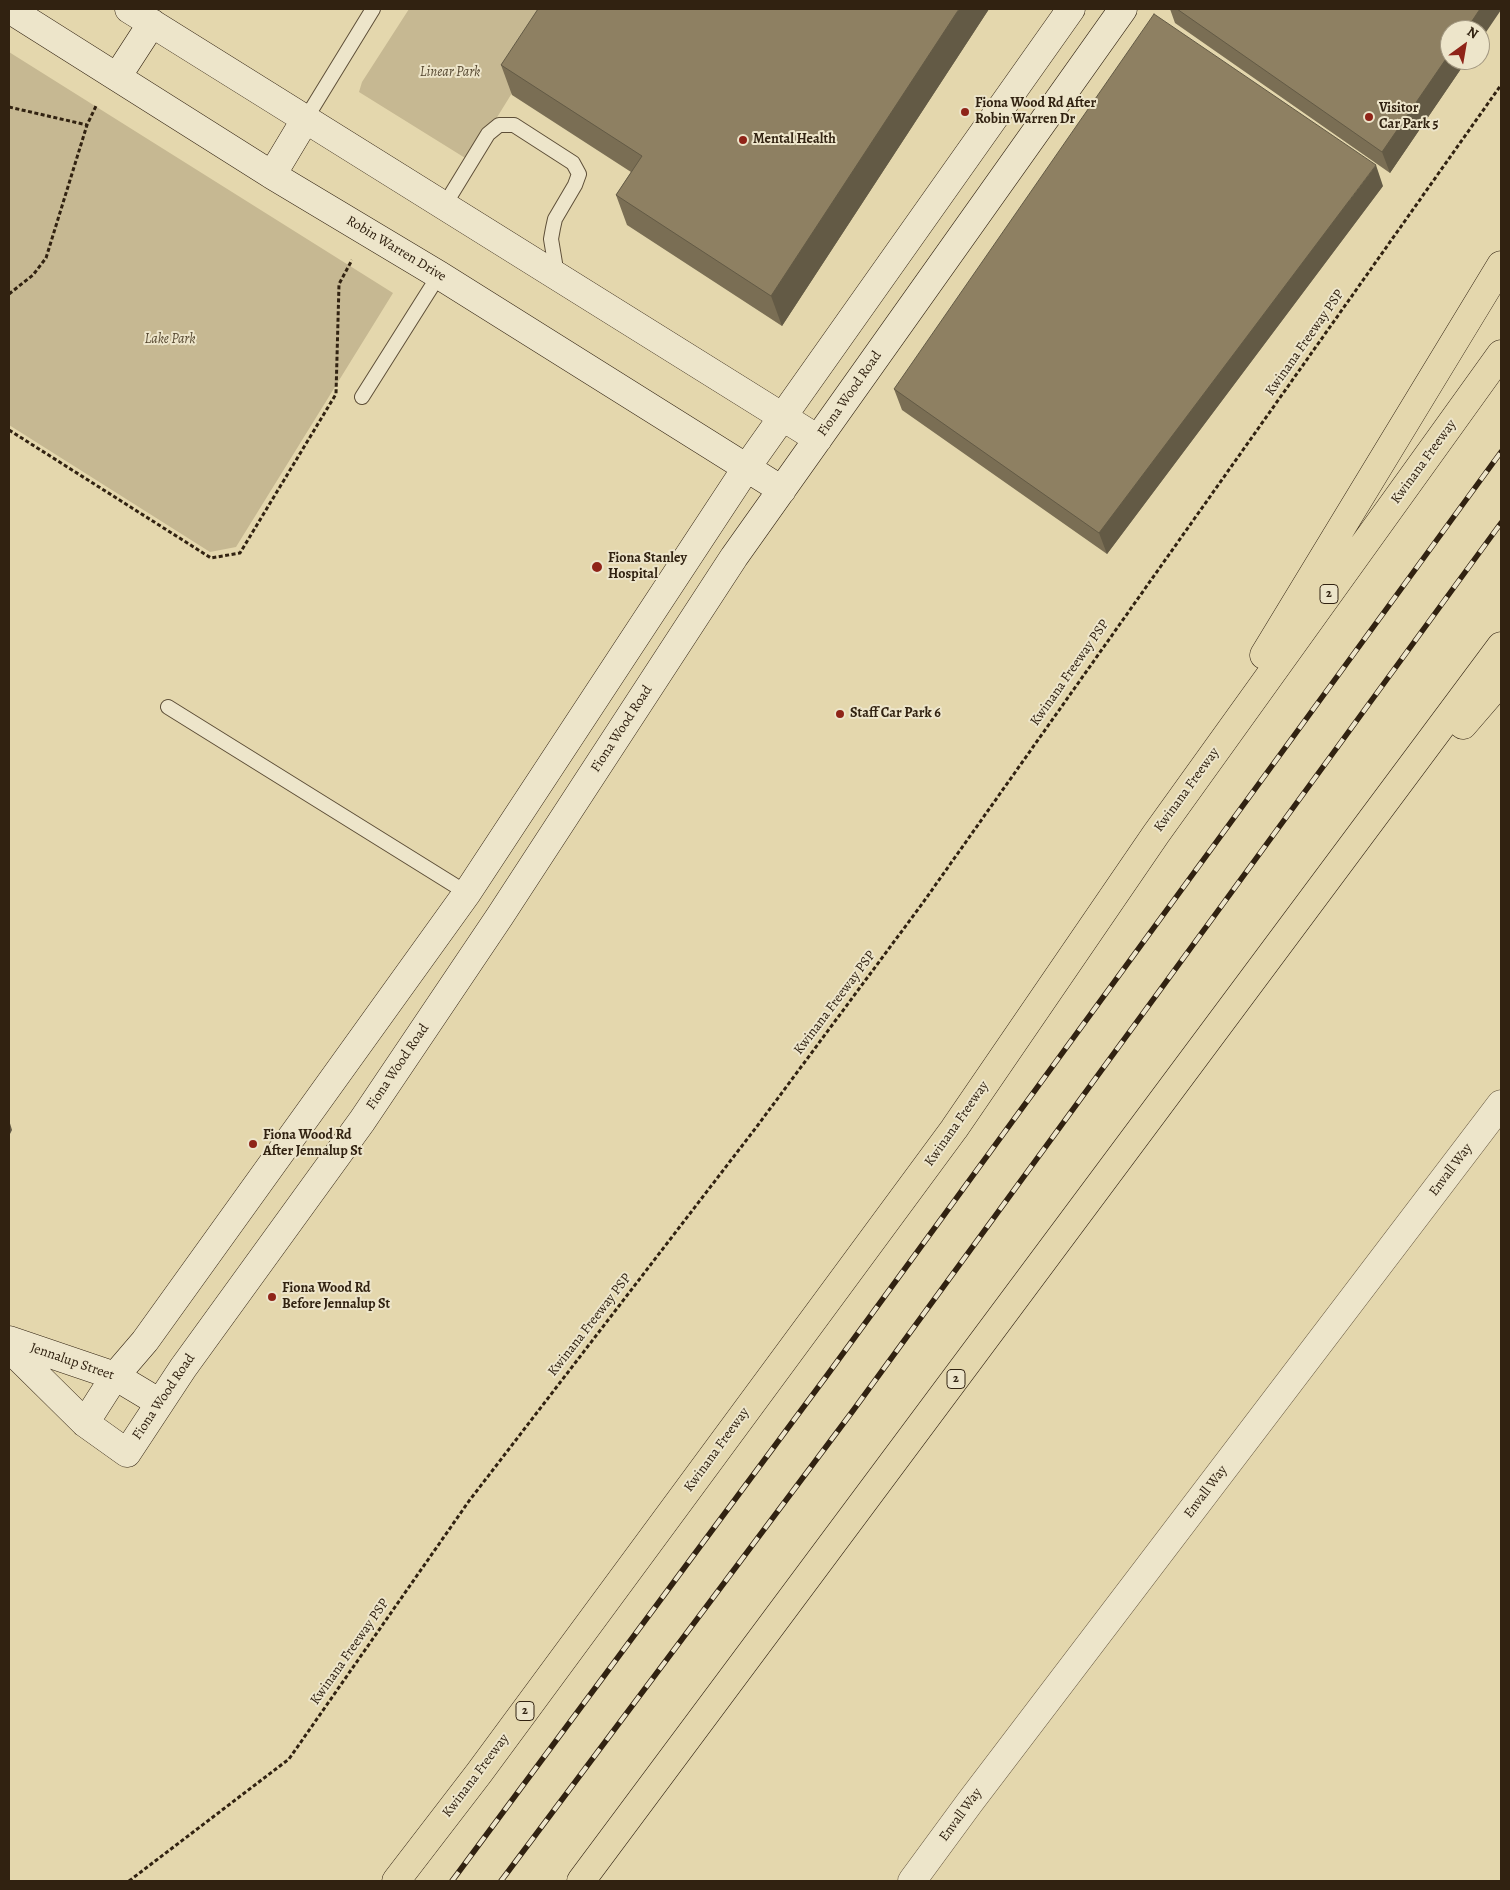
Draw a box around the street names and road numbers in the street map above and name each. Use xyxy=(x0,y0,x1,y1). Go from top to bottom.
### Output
street label: Robin Warren Drive xyxy=(343,212,449,286)
street label: Kwinana Freeway PSP xyxy=(1262,287,1348,399)
street label: Fiona Wood Road xyxy=(814,348,886,440)
street label: Kwinana Freeway xyxy=(1388,417,1460,507)
road number: 2 xyxy=(1320,584,1338,604)
street label: Kwinana Freeway PSP xyxy=(1027,617,1113,729)
street label: Fiona Wood Road xyxy=(588,682,656,776)
street label: Kwinana Freeway xyxy=(1151,745,1223,835)
street label: Kwinana Freeway PSP xyxy=(790,948,880,1058)
street label: Fiona Wood Road xyxy=(363,1021,433,1113)
street label: Kwinana Freeway xyxy=(921,1078,993,1170)
street label: Envall Way xyxy=(1426,1140,1476,1200)
street label: Kwinana Freeway PSP xyxy=(545,1270,635,1380)
street label: Jennalup Street xyxy=(28,1340,116,1384)
street label: Fiona Wood Road xyxy=(129,1351,199,1443)
road number: 2 xyxy=(947,1370,965,1388)
street label: Kwinana Freeway xyxy=(681,1405,753,1495)
street label: Envall Way xyxy=(1181,1462,1231,1522)
street label: Kwinana Freeway PSP xyxy=(307,1596,393,1708)
road number: 2 xyxy=(516,1702,534,1720)
street label: Kwinana Freeway xyxy=(439,1731,513,1821)
street label: Envall Way xyxy=(936,1785,986,1845)

